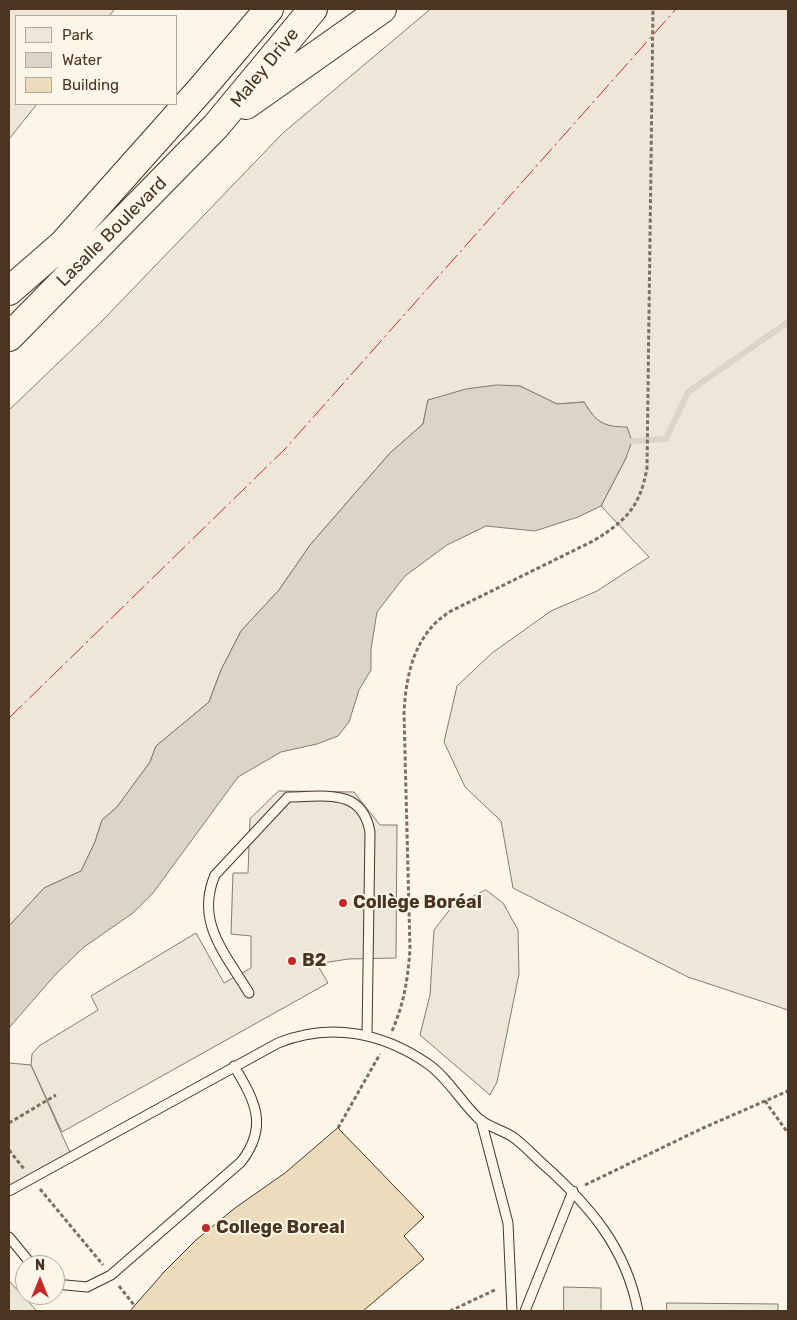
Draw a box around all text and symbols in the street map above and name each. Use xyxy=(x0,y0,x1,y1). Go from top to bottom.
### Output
legend xyxy=(15,15,178,105)
street label: Maley Drive xyxy=(226,24,304,112)
text: Park xyxy=(62,26,93,44)
text: Water xyxy=(62,51,102,69)
text: Building xyxy=(62,76,119,94)
street label: Lasalle Boulevard xyxy=(53,173,171,291)
place label: Collège Boréal xyxy=(353,892,482,914)
marker: Collège Boréal xyxy=(337,897,349,909)
place label: B2 xyxy=(302,950,326,972)
marker: B2 xyxy=(286,955,298,967)
place label: College Boreal xyxy=(216,1217,345,1239)
marker: College Boreal xyxy=(200,1222,212,1234)
north arrow xyxy=(15,1255,65,1305)
text: N xyxy=(35,1257,45,1274)

